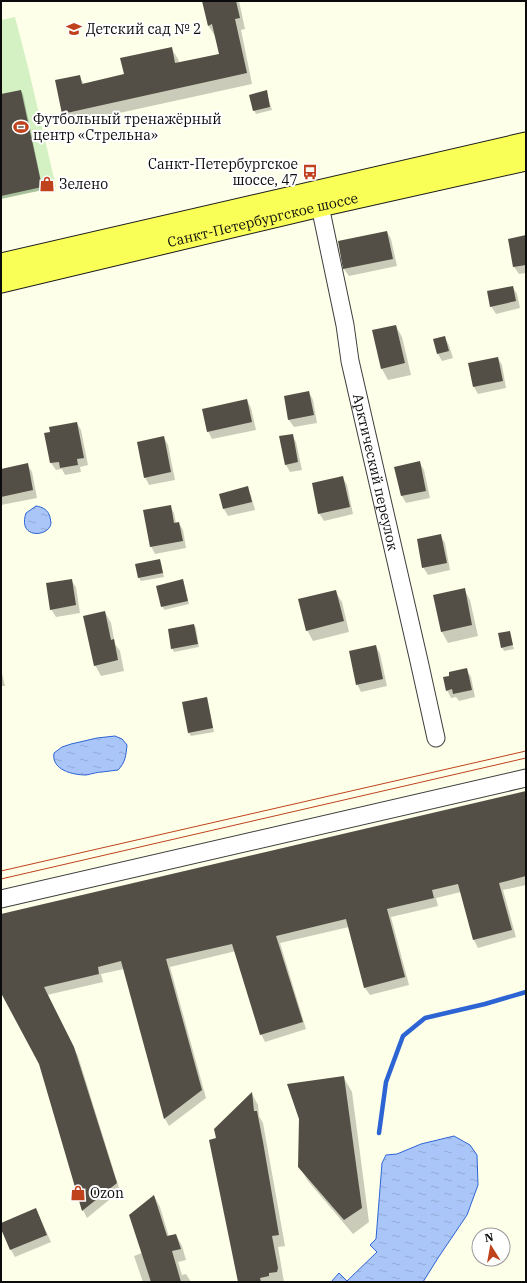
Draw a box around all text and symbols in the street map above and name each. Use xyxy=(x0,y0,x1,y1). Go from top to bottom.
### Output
school or university icon: Детский сад № 2 xyxy=(65,20,83,38)
place label: Детский сад № 2 xyxy=(86,20,201,38)
place label: Футбольный тренажёрный центр «Стрельна» xyxy=(33,110,222,144)
sports icon: Футбольный тренажёрный центр «Стрельна» xyxy=(12,118,30,136)
place label: Санкт-Петербургское шоссе, 47 xyxy=(148,155,298,189)
bus stop icon: Санкт-Петербургское шоссе, 47 xyxy=(301,163,319,181)
shop icon: Зелено xyxy=(38,175,56,193)
place label: Зелено xyxy=(59,175,108,193)
street label: Санкт-Петербургское шоссе xyxy=(166,189,360,251)
street label: Арктический переулок xyxy=(349,392,402,552)
shop icon: Ozon xyxy=(69,1184,87,1202)
place label: Ozon xyxy=(90,1184,124,1202)
north arrow xyxy=(471,1227,511,1267)
text: N xyxy=(483,1229,495,1245)

